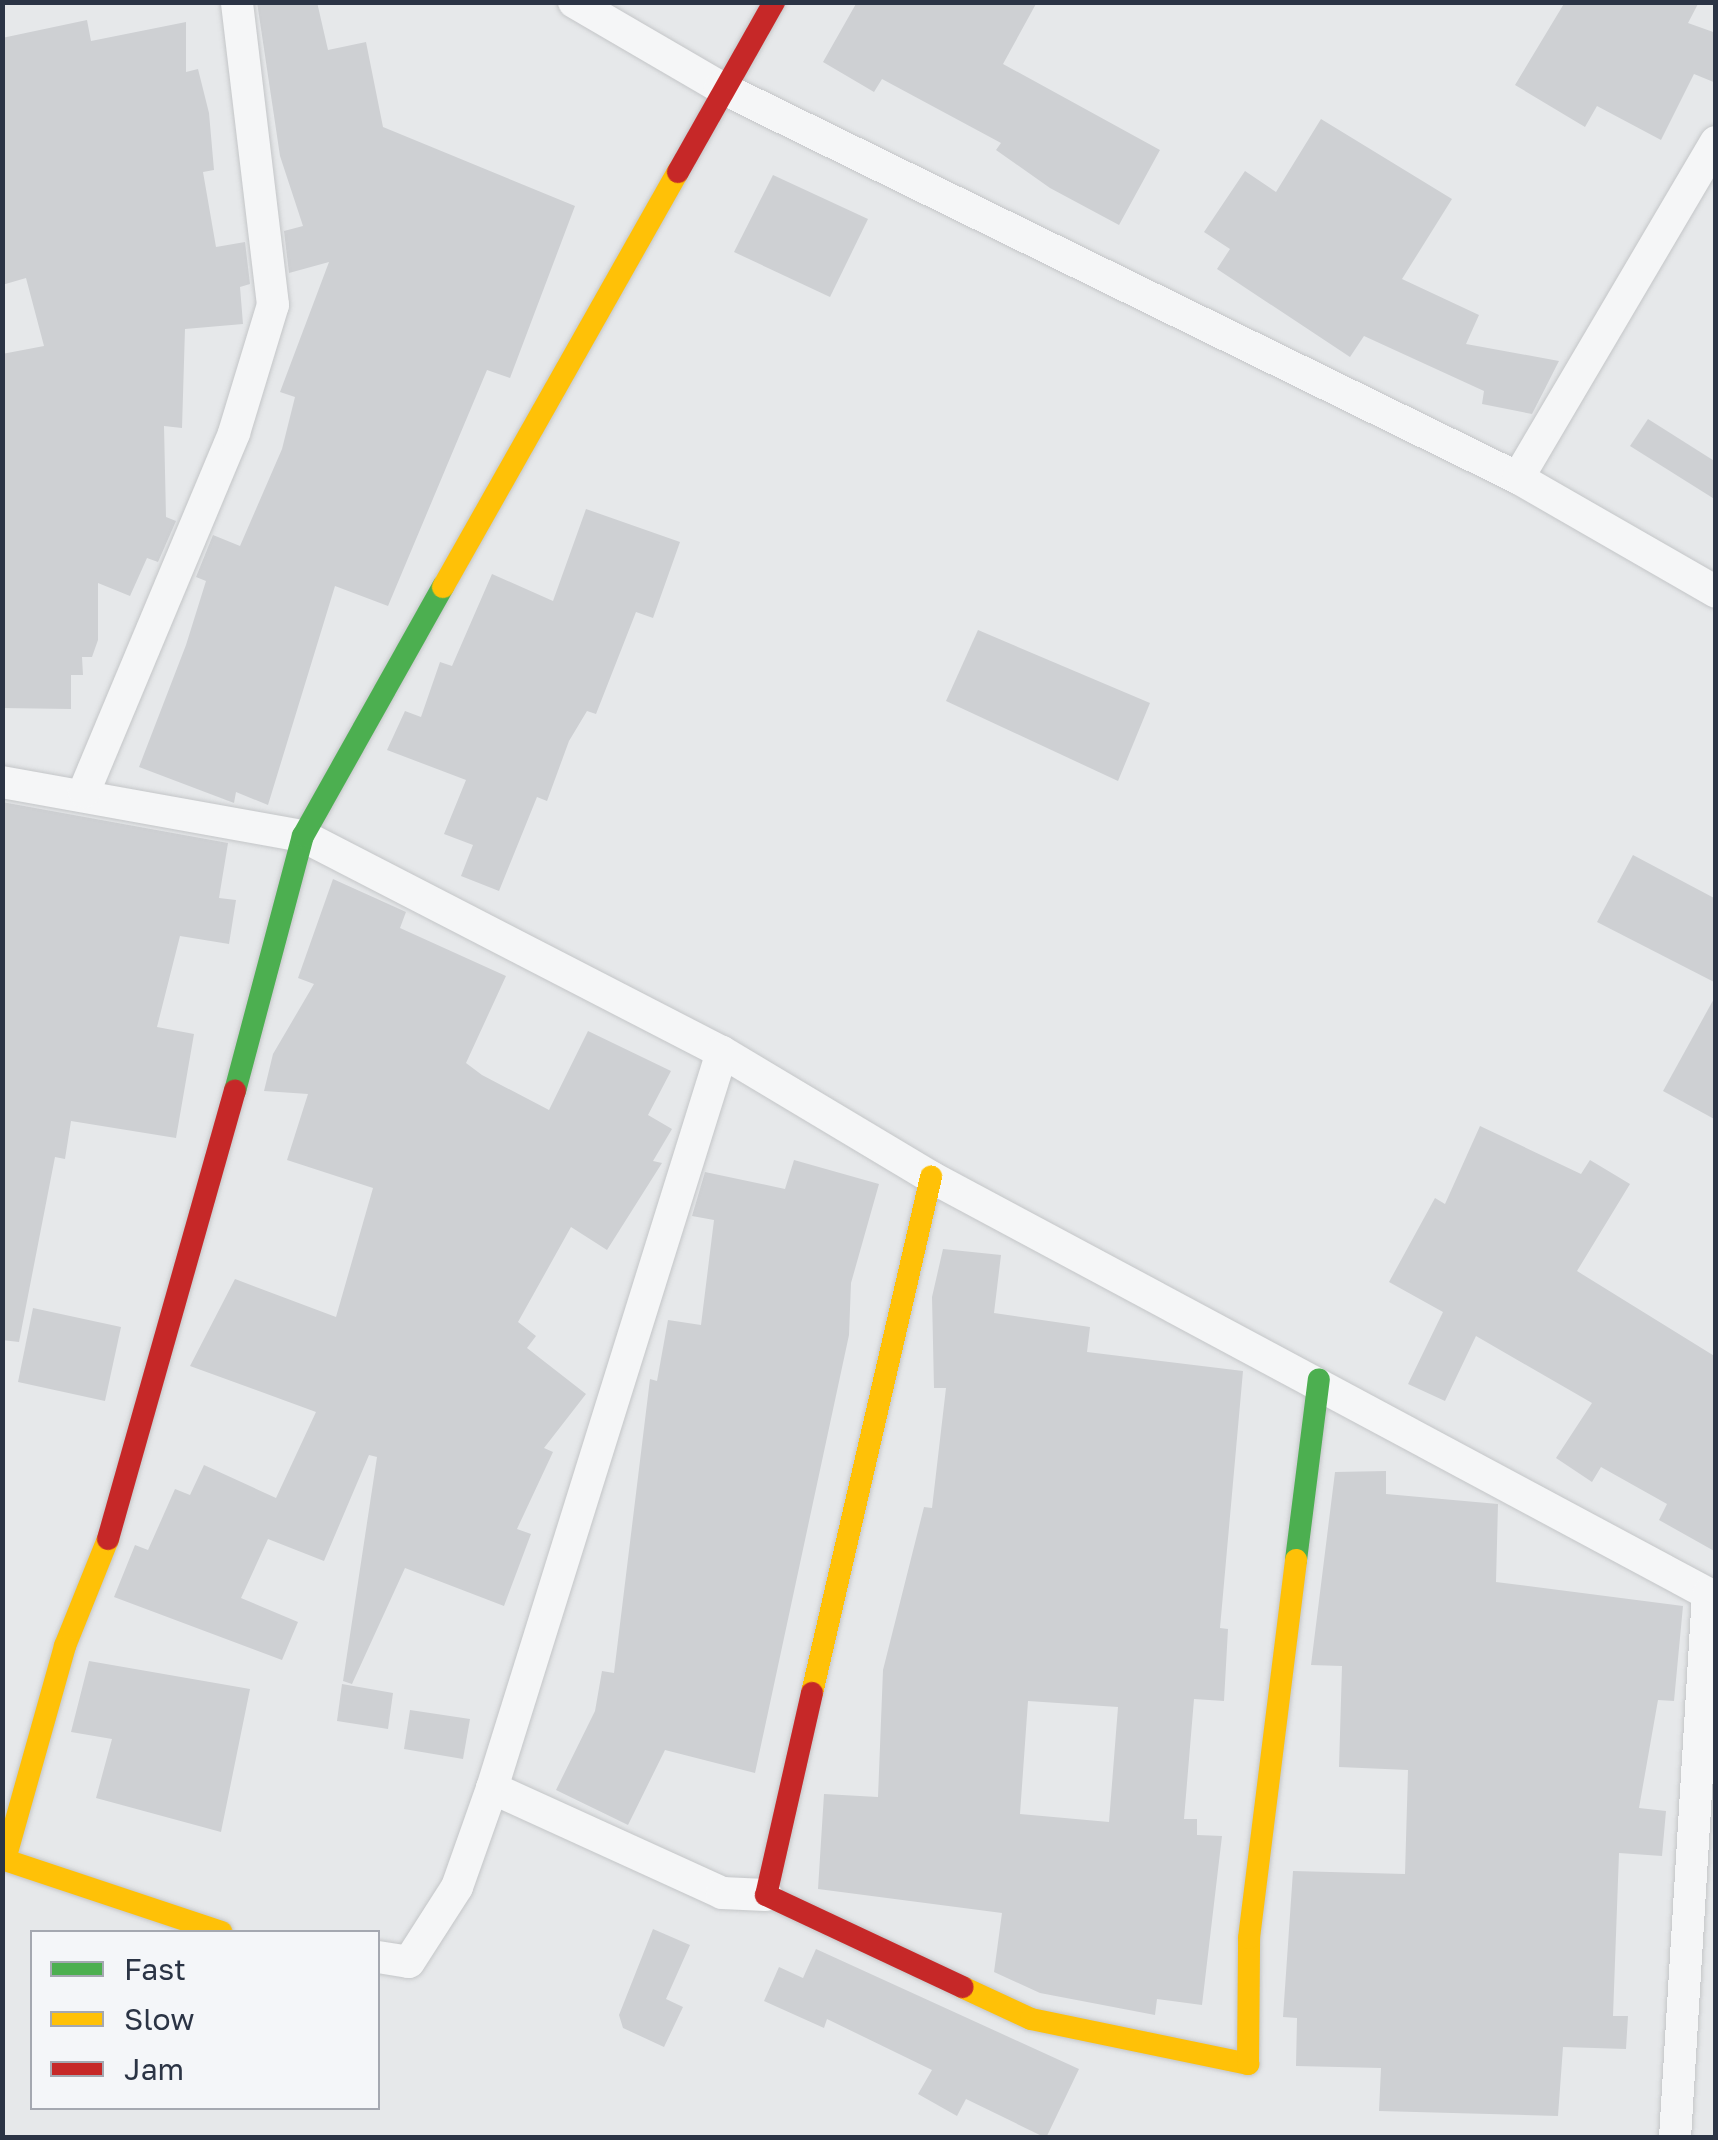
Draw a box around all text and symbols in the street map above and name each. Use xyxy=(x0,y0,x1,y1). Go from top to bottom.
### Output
legend xyxy=(30,1930,380,2110)
text: Fast xyxy=(124,1951,186,1987)
text: Slow xyxy=(124,2001,195,2037)
text: Jam xyxy=(124,2051,184,2087)

